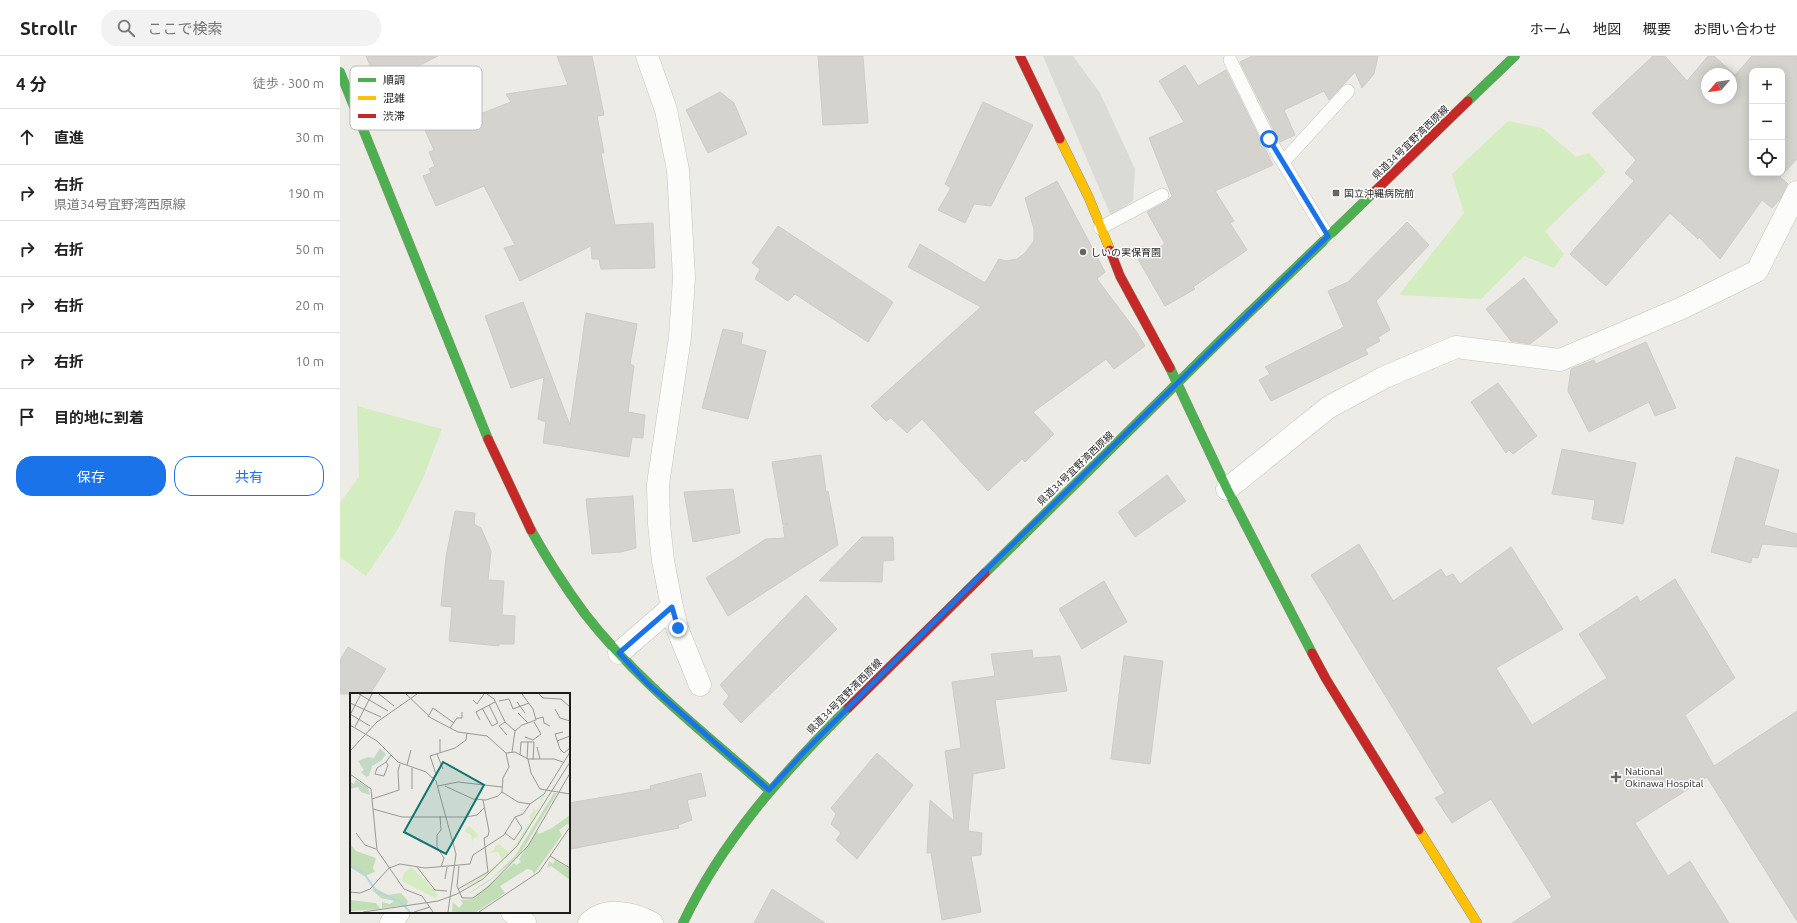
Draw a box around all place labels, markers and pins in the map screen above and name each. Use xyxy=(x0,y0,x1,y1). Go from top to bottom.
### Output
marker: 国立沖縄病院前 xyxy=(1331,188,1341,198)
place label: 国立沖縄病院前 xyxy=(1344,188,1414,199)
marker: しいの実保育園 xyxy=(1078,247,1088,257)
place label: しいの実保育園 xyxy=(1091,247,1161,258)
place label: National Okinawa Hospital xyxy=(1625,766,1704,789)
marker: National Okinawa Hospital xyxy=(1610,771,1622,783)

